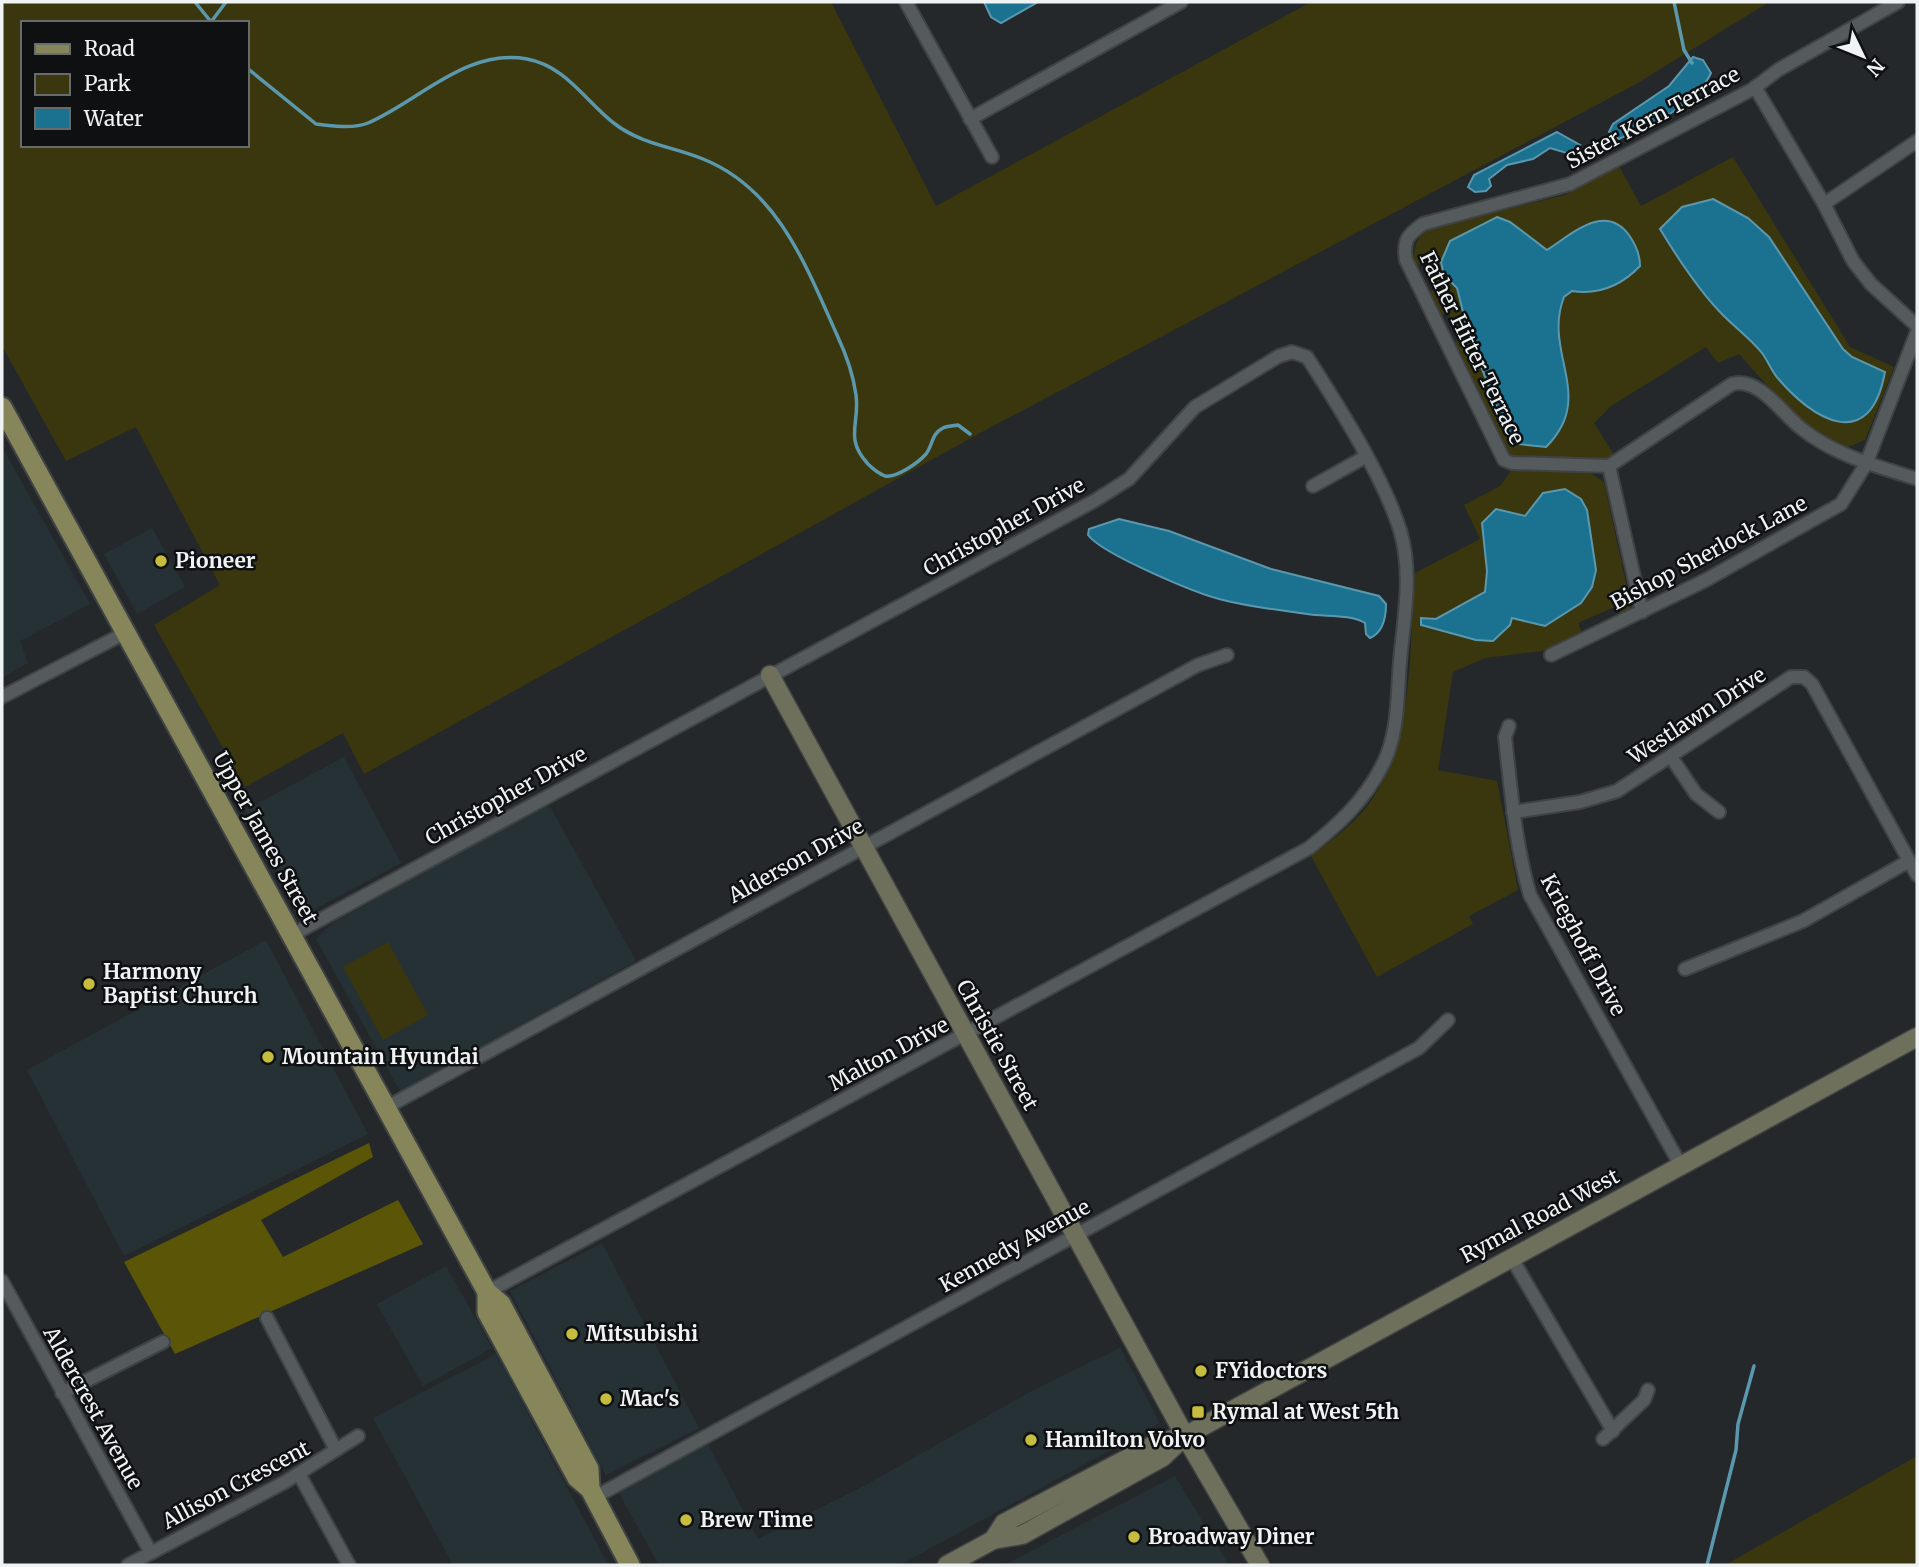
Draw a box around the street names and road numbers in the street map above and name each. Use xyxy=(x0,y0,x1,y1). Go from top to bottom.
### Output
street label: Sister Kern Terrace xyxy=(1561,60,1744,175)
street label: Father Hitter Terrace xyxy=(1414,247,1531,449)
street label: Christopher Drive xyxy=(918,471,1089,582)
street label: Bishop Sherlock Lane xyxy=(1606,489,1812,616)
street label: Westlawn Drive xyxy=(1622,661,1771,771)
street label: Christopher Drive xyxy=(420,740,591,851)
street label: Upper James Street xyxy=(207,747,324,929)
street label: Alderson Drive xyxy=(723,812,868,909)
street label: Krieghoff Drive xyxy=(1535,869,1632,1020)
street label: Christie Street xyxy=(950,975,1044,1115)
street label: Malton Drive xyxy=(824,1011,953,1096)
street label: Rymal Road West xyxy=(1456,1162,1624,1269)
street label: Kennedy Avenue xyxy=(935,1193,1095,1298)
street label: Aldercrest Avenue xyxy=(37,1321,149,1494)
street label: Allison Crescent xyxy=(156,1434,314,1535)

